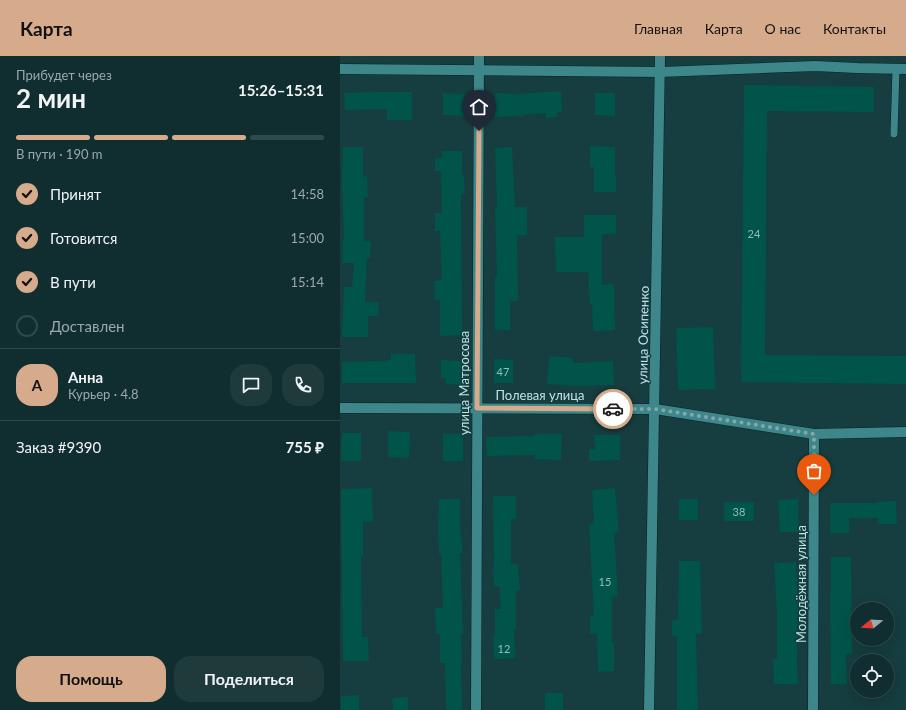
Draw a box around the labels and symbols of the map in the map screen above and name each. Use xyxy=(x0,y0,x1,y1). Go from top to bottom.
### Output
pin xyxy=(462,90,496,131)
house number: 24 xyxy=(748,227,761,240)
street label: улица Осипенко xyxy=(634,286,652,384)
street label: улица Матросова xyxy=(456,331,472,435)
house number: 47 xyxy=(497,365,509,378)
street label: Полевая улица xyxy=(495,387,585,403)
courier xyxy=(593,389,633,429)
pin xyxy=(797,454,831,495)
house number: 38 xyxy=(733,505,745,518)
street label: Молодёжная улица xyxy=(793,525,809,643)
house number: 15 xyxy=(599,575,611,588)
north arrow xyxy=(850,602,894,646)
house number: 12 xyxy=(498,642,510,655)

